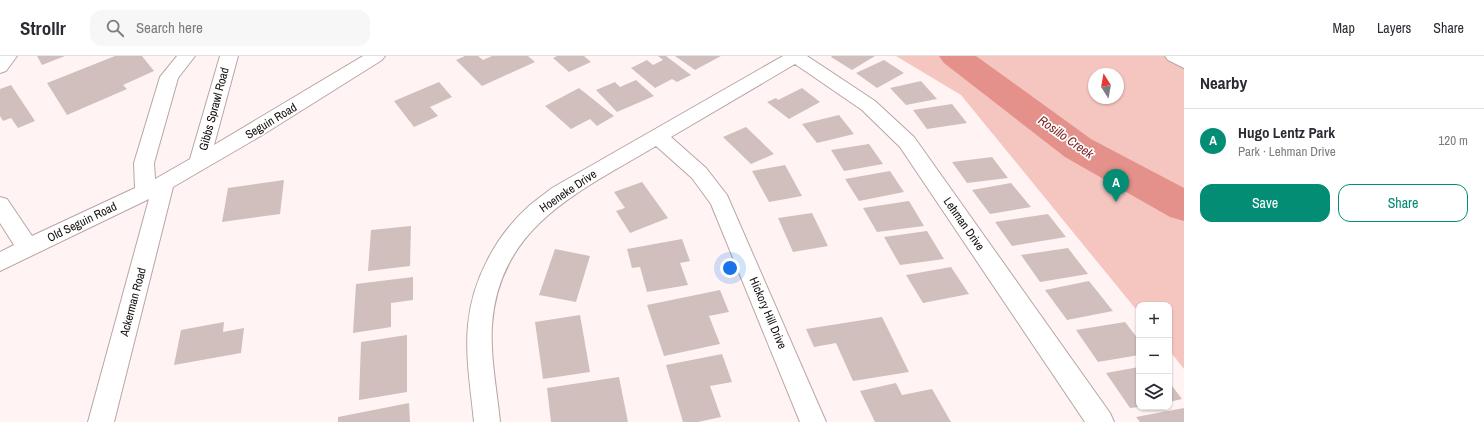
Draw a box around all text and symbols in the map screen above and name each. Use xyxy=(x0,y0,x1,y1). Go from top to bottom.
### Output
search box xyxy=(90,10,370,46)
text: Strollr xyxy=(20,15,66,41)
icon: search xyxy=(104,17,126,39)
text: Search here xyxy=(136,17,203,38)
text: Map xyxy=(1333,19,1355,37)
text: Layers xyxy=(1377,19,1411,37)
text: Share xyxy=(1433,19,1464,37)
street label: Gibbs Sprawl Road xyxy=(195,66,233,152)
north arrow xyxy=(1088,68,1124,104)
text: Nearby xyxy=(1200,71,1247,94)
street label: Seguin Road xyxy=(242,99,300,143)
water label: Rosillo Creek xyxy=(1035,112,1098,163)
text: Hugo Lentz Park xyxy=(1238,122,1335,143)
text: A xyxy=(1209,132,1217,149)
text: 120 m xyxy=(1438,132,1468,149)
text: Park · Lehman Drive xyxy=(1238,143,1336,160)
street label: Hoeneke Drive xyxy=(536,166,600,216)
pin: A xyxy=(1103,169,1129,202)
button: Save xyxy=(1200,184,1330,222)
button: Share xyxy=(1338,184,1468,222)
street label: Lehman Drive xyxy=(940,194,988,254)
street label: Old Seguin Road xyxy=(45,198,119,246)
your location xyxy=(720,258,740,278)
street label: Ackerman Road xyxy=(116,266,150,339)
street label: Hickory Hill Drive xyxy=(746,275,790,351)
map controls xyxy=(1136,302,1172,410)
button: + xyxy=(1136,302,1172,338)
button: − xyxy=(1136,338,1172,374)
button: layers xyxy=(1136,374,1172,410)

